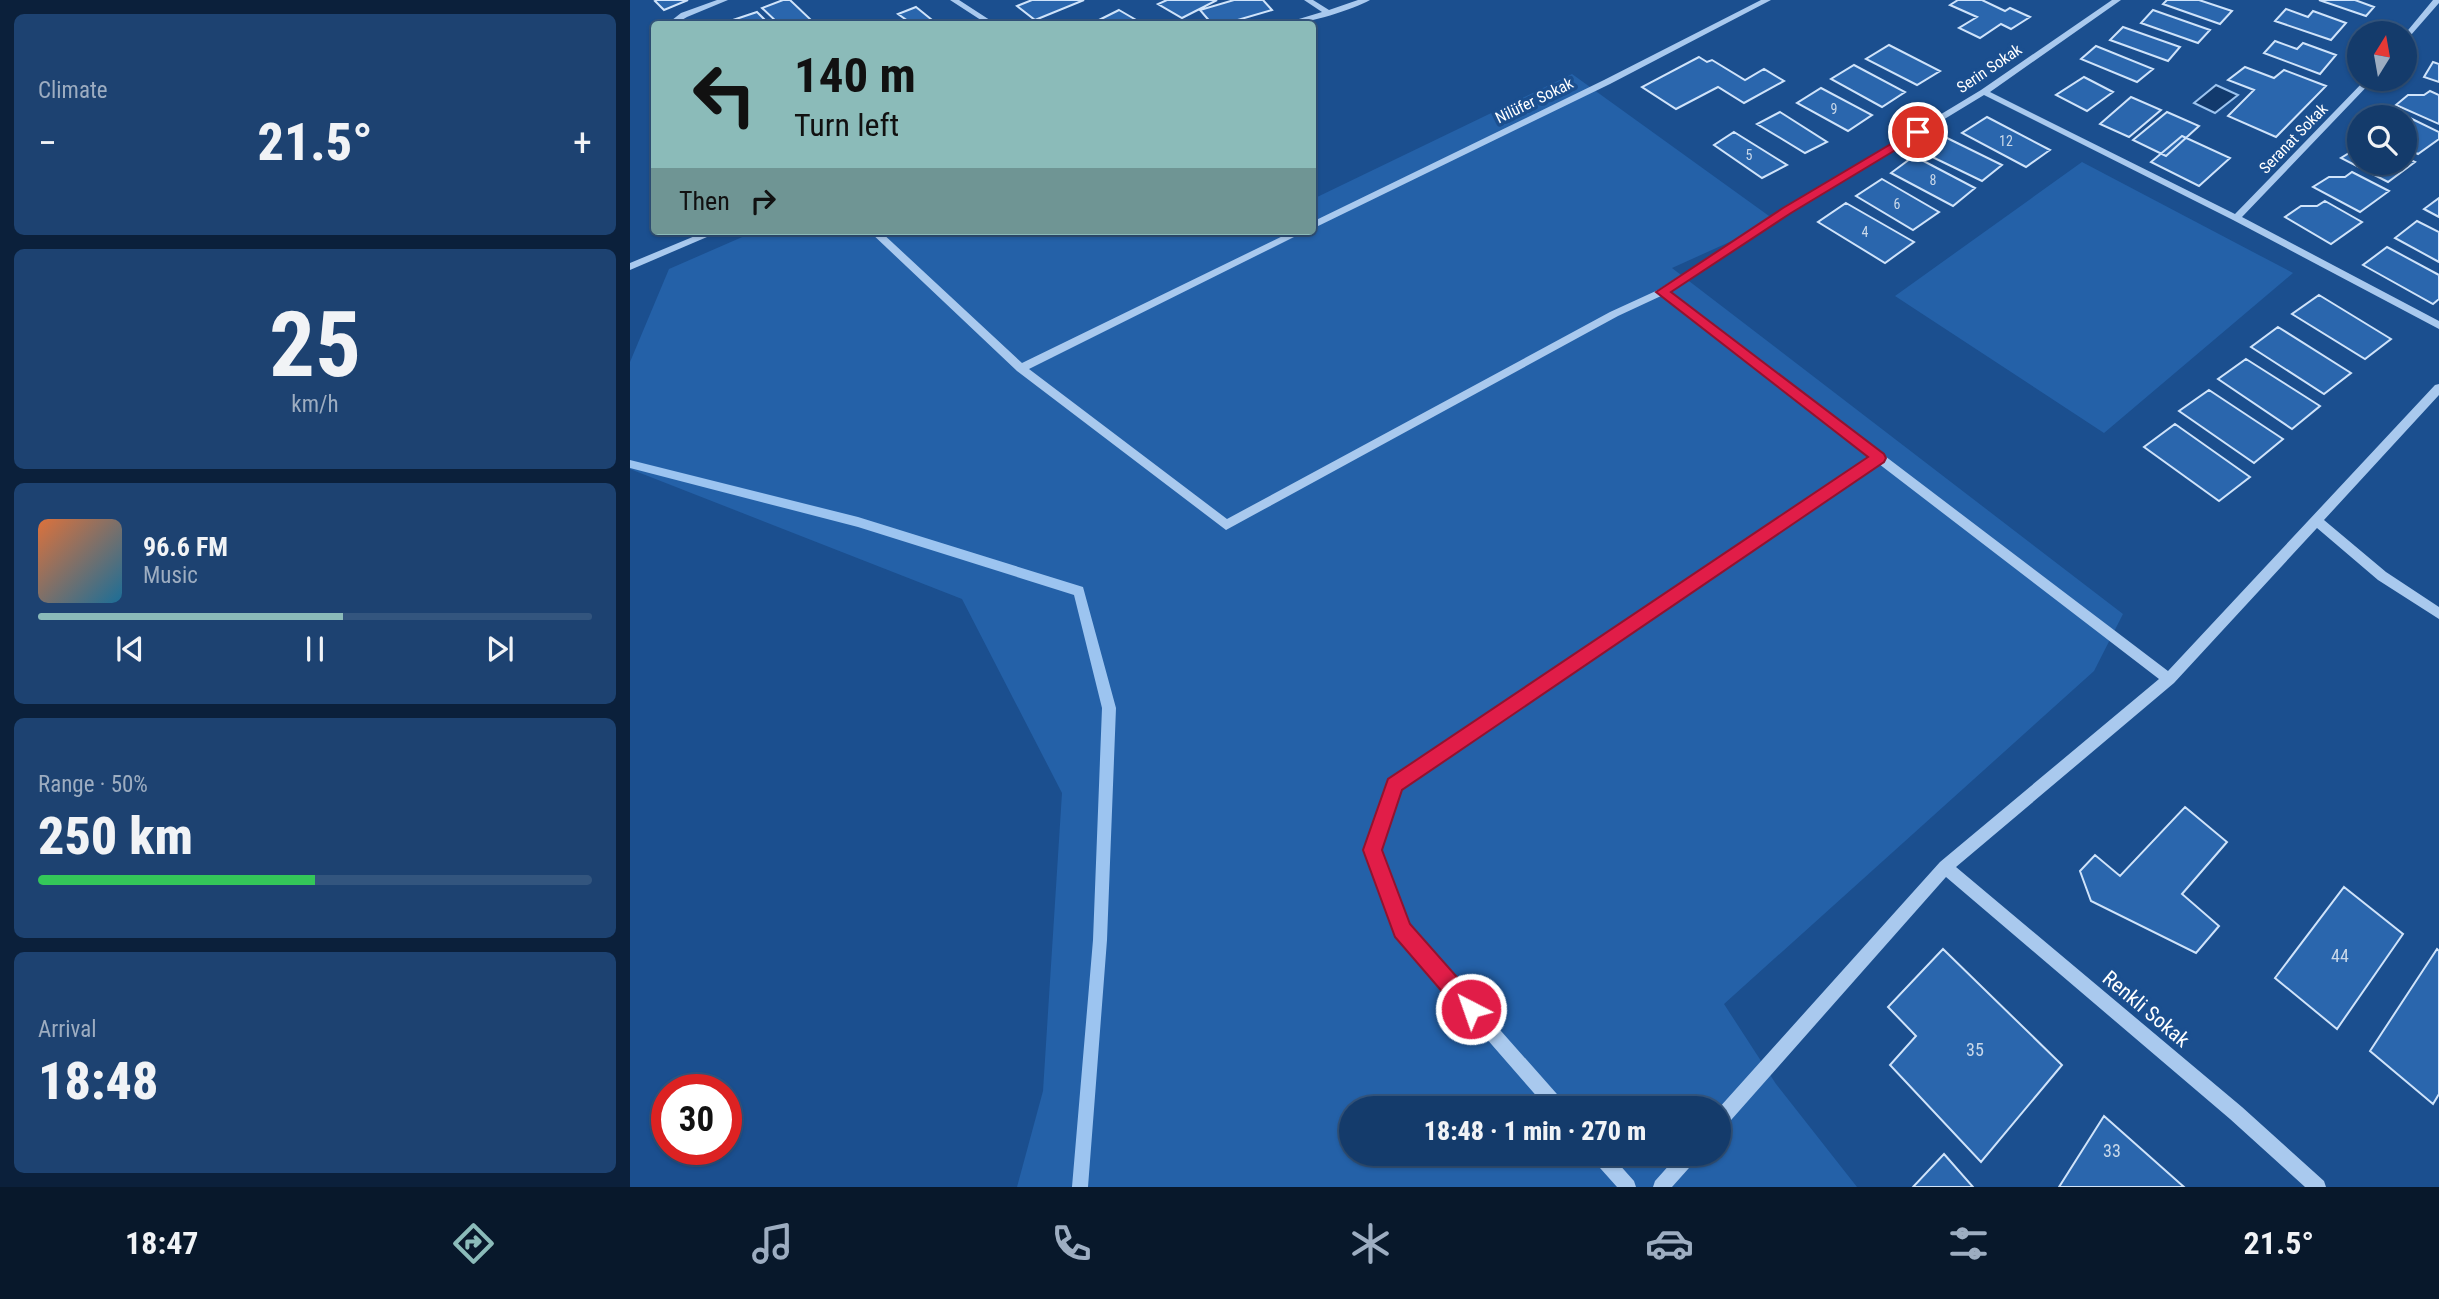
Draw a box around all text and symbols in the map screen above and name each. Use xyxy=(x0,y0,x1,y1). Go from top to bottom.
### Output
north arrow xyxy=(2347,21,2417,91)
map controls xyxy=(2347,21,2417,175)
street label: Serin Sokak xyxy=(1953,39,2026,97)
text: 140 m xyxy=(794,47,916,104)
icon: left xyxy=(679,49,770,140)
street label: Nilüfer Sokak xyxy=(1492,73,1577,127)
text: Climate xyxy=(38,77,108,104)
street label: Seranat Sokak xyxy=(2255,99,2332,177)
house number: 9 xyxy=(1831,101,1837,117)
pin xyxy=(1888,102,1948,162)
button: search xyxy=(2347,105,2417,175)
text: Turn left xyxy=(794,106,899,144)
text: 21.5° xyxy=(257,112,373,173)
icon: arrive xyxy=(1899,113,1937,151)
text: − xyxy=(38,121,57,165)
text: + xyxy=(573,121,592,165)
house number: 12 xyxy=(1999,133,2013,149)
house number: 5 xyxy=(1746,147,1753,163)
house number: 8 xyxy=(1930,172,1937,188)
icon: right xyxy=(744,182,782,220)
text: Then xyxy=(679,186,730,216)
house number: 6 xyxy=(1894,196,1901,212)
house number: 4 xyxy=(1862,224,1869,240)
text: 25 xyxy=(269,292,361,398)
text: km/h xyxy=(291,391,339,418)
text: 96.6 FM xyxy=(143,532,228,562)
text: Music xyxy=(143,562,198,589)
icon: previous xyxy=(111,630,149,668)
icon: pause xyxy=(296,630,334,668)
icon: next xyxy=(481,630,519,668)
text: Range · 50% xyxy=(38,771,148,798)
text: 250 km xyxy=(38,806,193,867)
house number: 44 xyxy=(2331,945,2349,966)
street label: Renkli Sokak xyxy=(2098,966,2195,1052)
position arrow xyxy=(1434,972,1508,1046)
text: Arrival xyxy=(38,1016,97,1043)
house number: 35 xyxy=(1966,1039,1984,1060)
text: 18:48 xyxy=(38,1051,158,1112)
speed limit sign: 30 xyxy=(651,1074,742,1165)
text: 18:48 · 1 min · 270 m xyxy=(1424,1116,1646,1146)
house number: 33 xyxy=(2103,1140,2121,1161)
icon: directions xyxy=(449,1219,498,1268)
icon: music xyxy=(748,1219,797,1268)
icon: phone xyxy=(1047,1219,1096,1268)
icon: climate xyxy=(1346,1219,1395,1268)
icon: car xyxy=(1645,1219,1694,1268)
icon: filters xyxy=(1944,1219,1993,1268)
text: 18:47 xyxy=(125,1224,199,1262)
text: 21.5° xyxy=(2244,1224,2314,1262)

